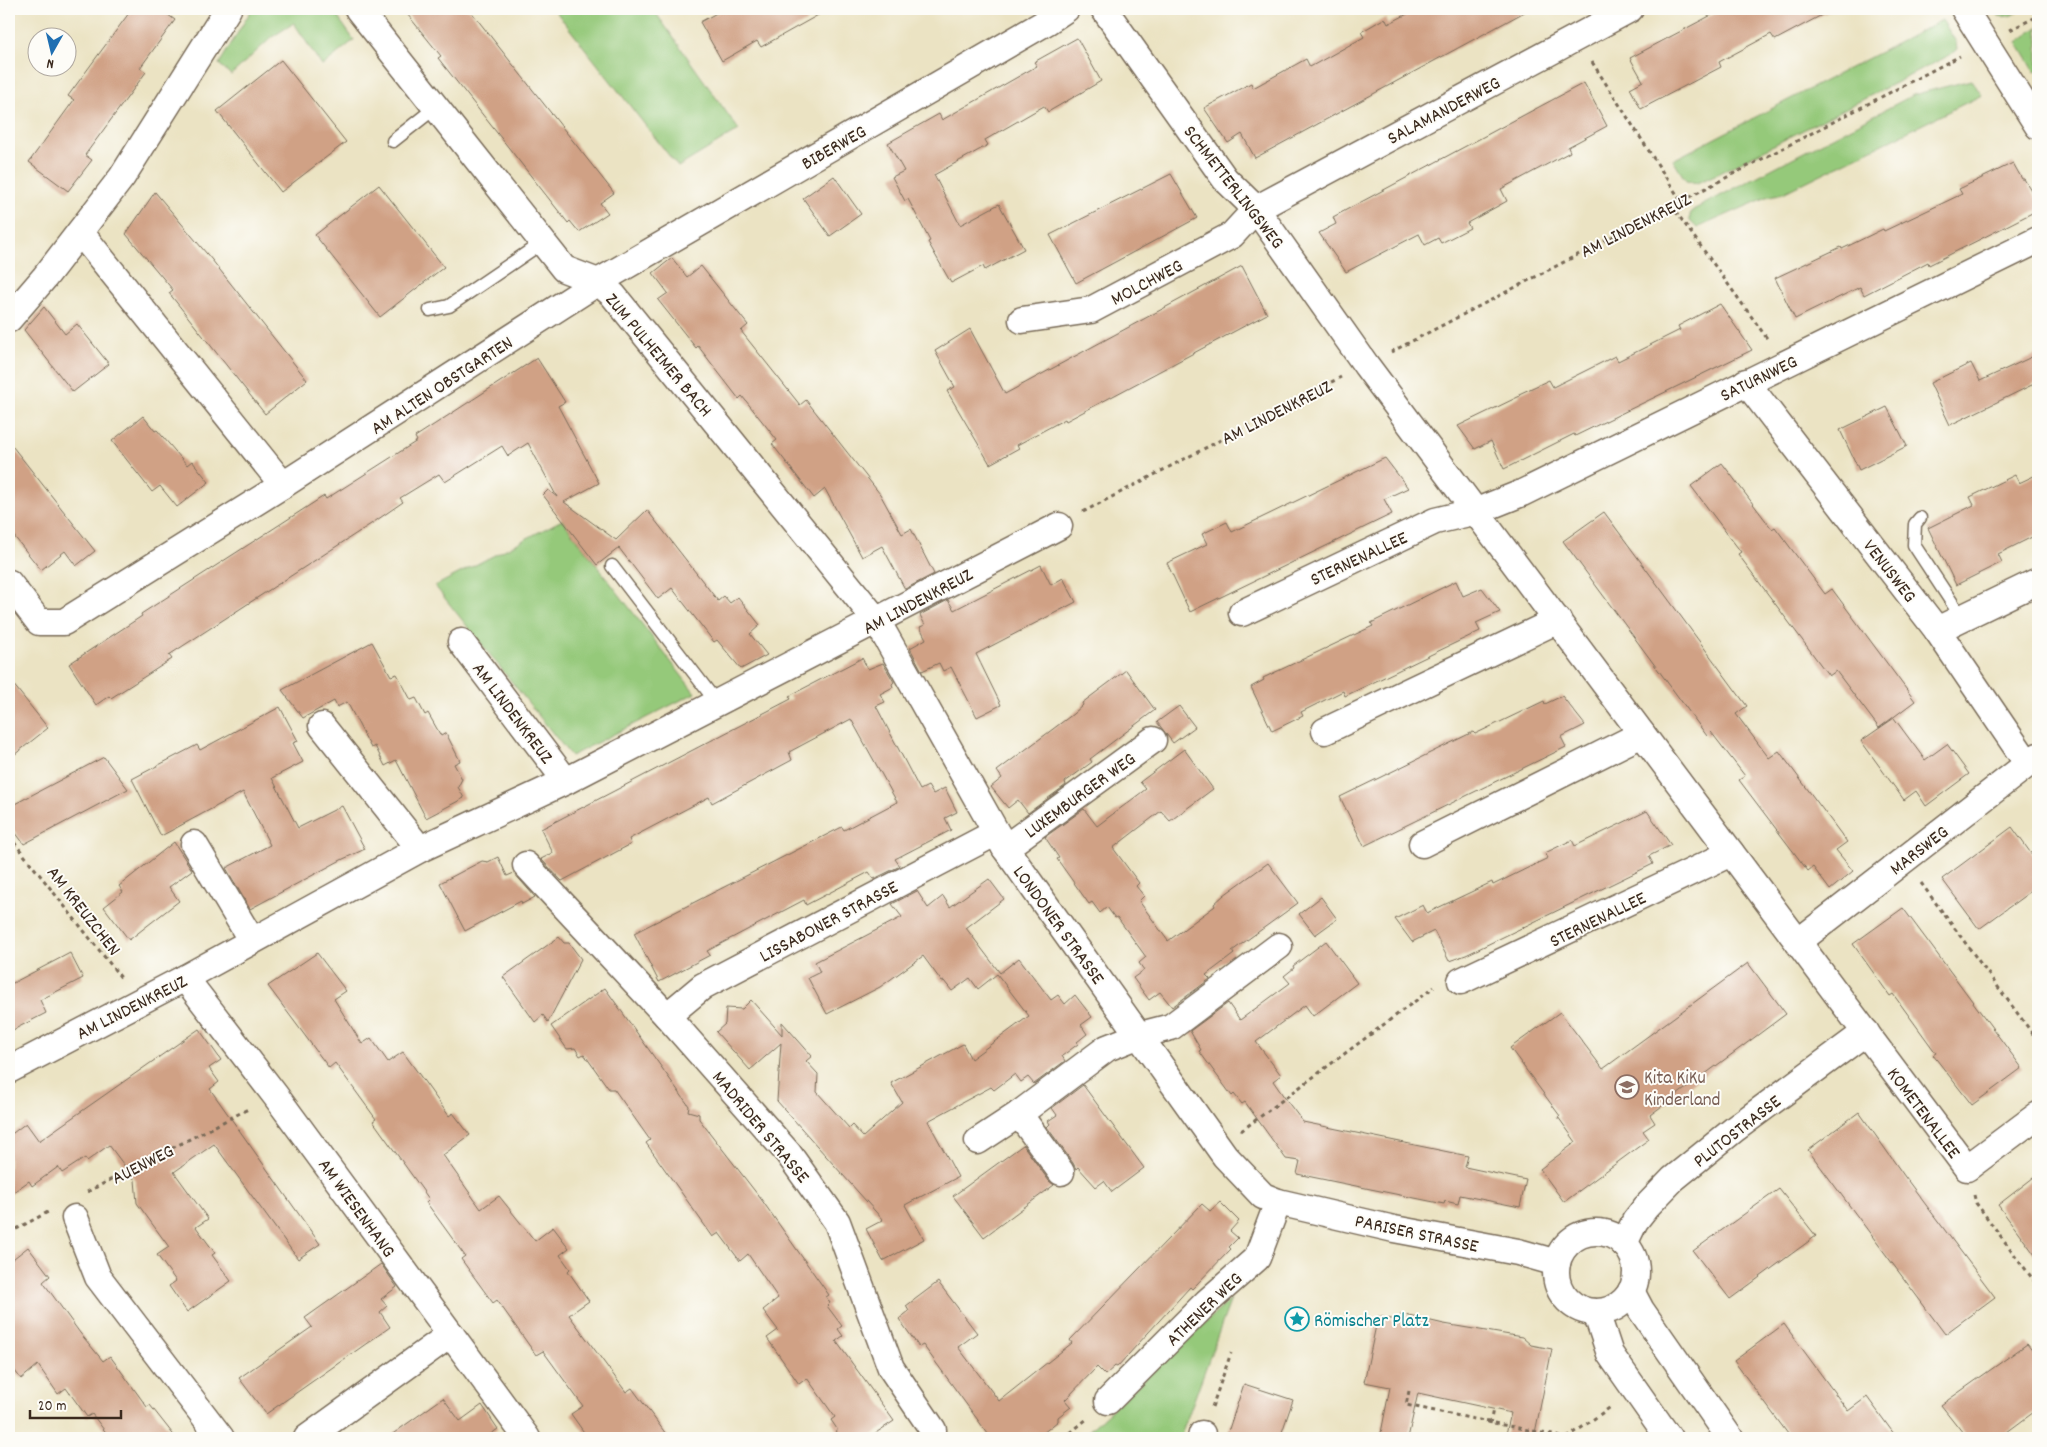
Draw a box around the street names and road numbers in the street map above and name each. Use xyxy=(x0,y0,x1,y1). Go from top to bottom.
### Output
street label: SALAMANDERWEG xyxy=(1383,71,1506,153)
street label: BIBERWEG xyxy=(797,120,872,178)
street label: SCHMETTERLINGSWEG xyxy=(1175,121,1289,256)
street label: AM LINDENKREUZ xyxy=(1577,187,1697,267)
street label: MOLCHWEG xyxy=(1107,254,1188,314)
street label: ZUM PULHEIMER BACH xyxy=(597,288,717,424)
street label: AM ALTEN OBSTGARTEN xyxy=(366,331,519,443)
street label: SATURNWEG xyxy=(1716,350,1803,411)
street label: AM LINDENKREUZ xyxy=(1218,374,1338,454)
street label: STERNENALLEE xyxy=(1306,526,1413,594)
street label: VENUSWEG xyxy=(1855,535,1922,610)
street label: AM LINDENKREUZ xyxy=(859,562,979,643)
street label: AM LINDENKREUZ xyxy=(464,658,559,771)
street label: LUXEMBURGER WEG xyxy=(1020,747,1142,846)
street label: MARSWEG xyxy=(1885,820,1955,883)
street label: LONDONER STRASSE xyxy=(1005,861,1110,991)
street label: AM KREUZCHEN xyxy=(39,862,126,963)
street label: LISSABONER STRASSE xyxy=(756,875,904,971)
street label: STERNENALLEE xyxy=(1546,886,1652,956)
street label: AM LINDENKREUZ xyxy=(73,969,193,1049)
street label: KOMETENALLEE xyxy=(1879,1063,1966,1166)
street label: MADRIDER STRASSE xyxy=(704,1066,815,1191)
street label: PLUTOSTRASSE xyxy=(1688,1090,1788,1176)
street label: AUENWEG xyxy=(108,1139,179,1193)
street label: AM WIESENHANG xyxy=(310,1154,400,1264)
street label: PARISER STRASSE xyxy=(1352,1209,1481,1262)
street label: ATHENER WEG xyxy=(1161,1267,1250,1354)

